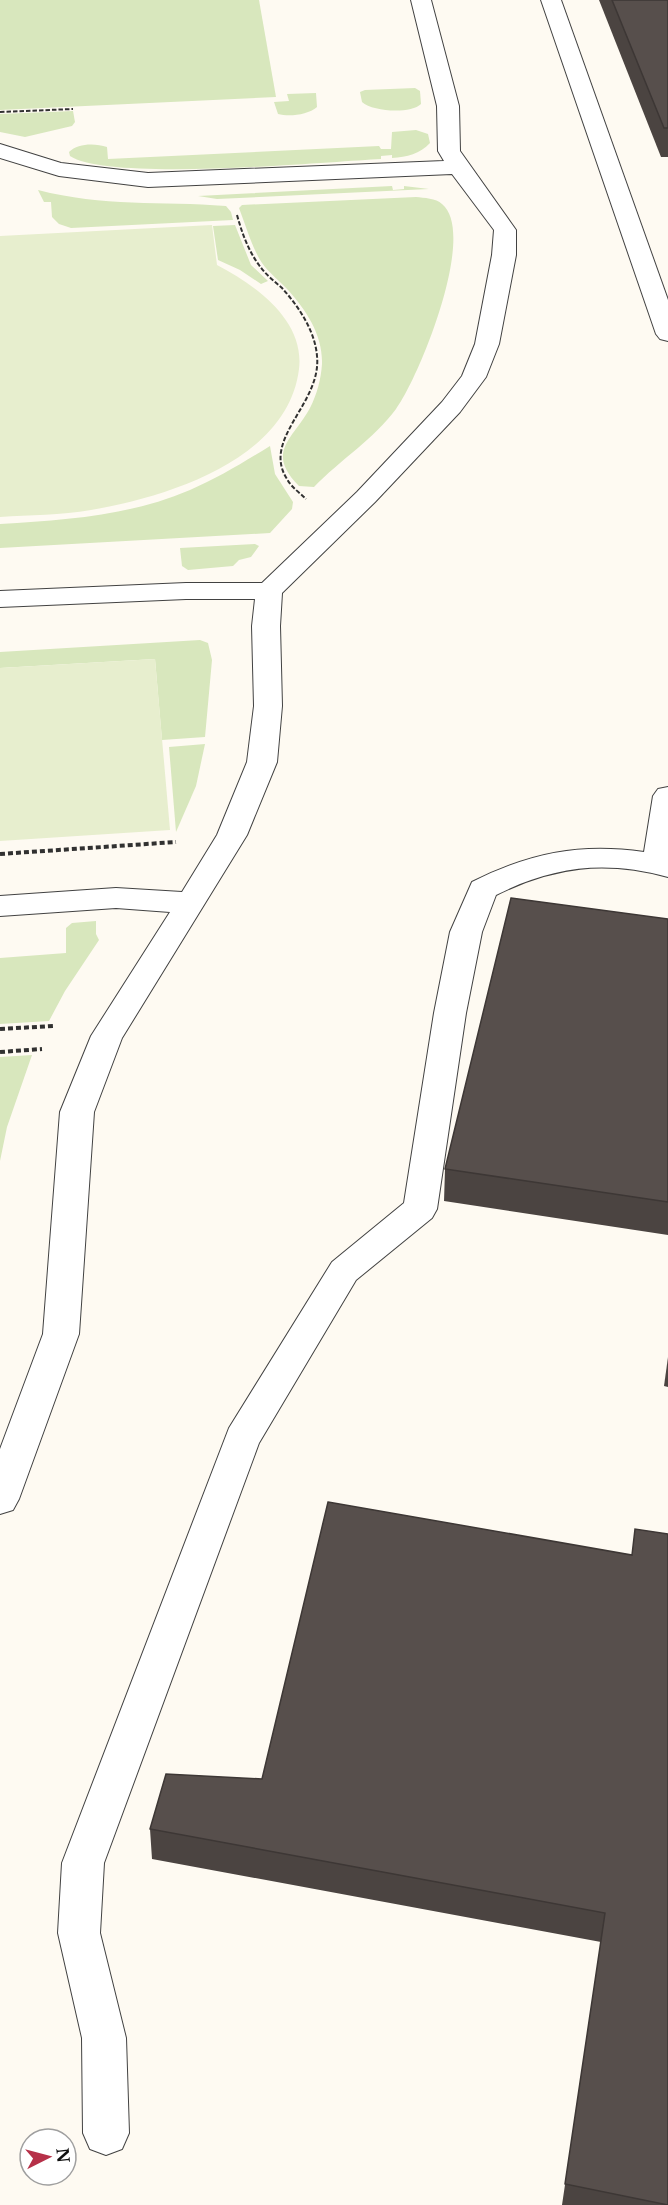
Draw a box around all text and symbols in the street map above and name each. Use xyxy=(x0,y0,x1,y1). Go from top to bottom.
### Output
north arrow xyxy=(18,2127,78,2187)
text: N xyxy=(52,2147,74,2164)

